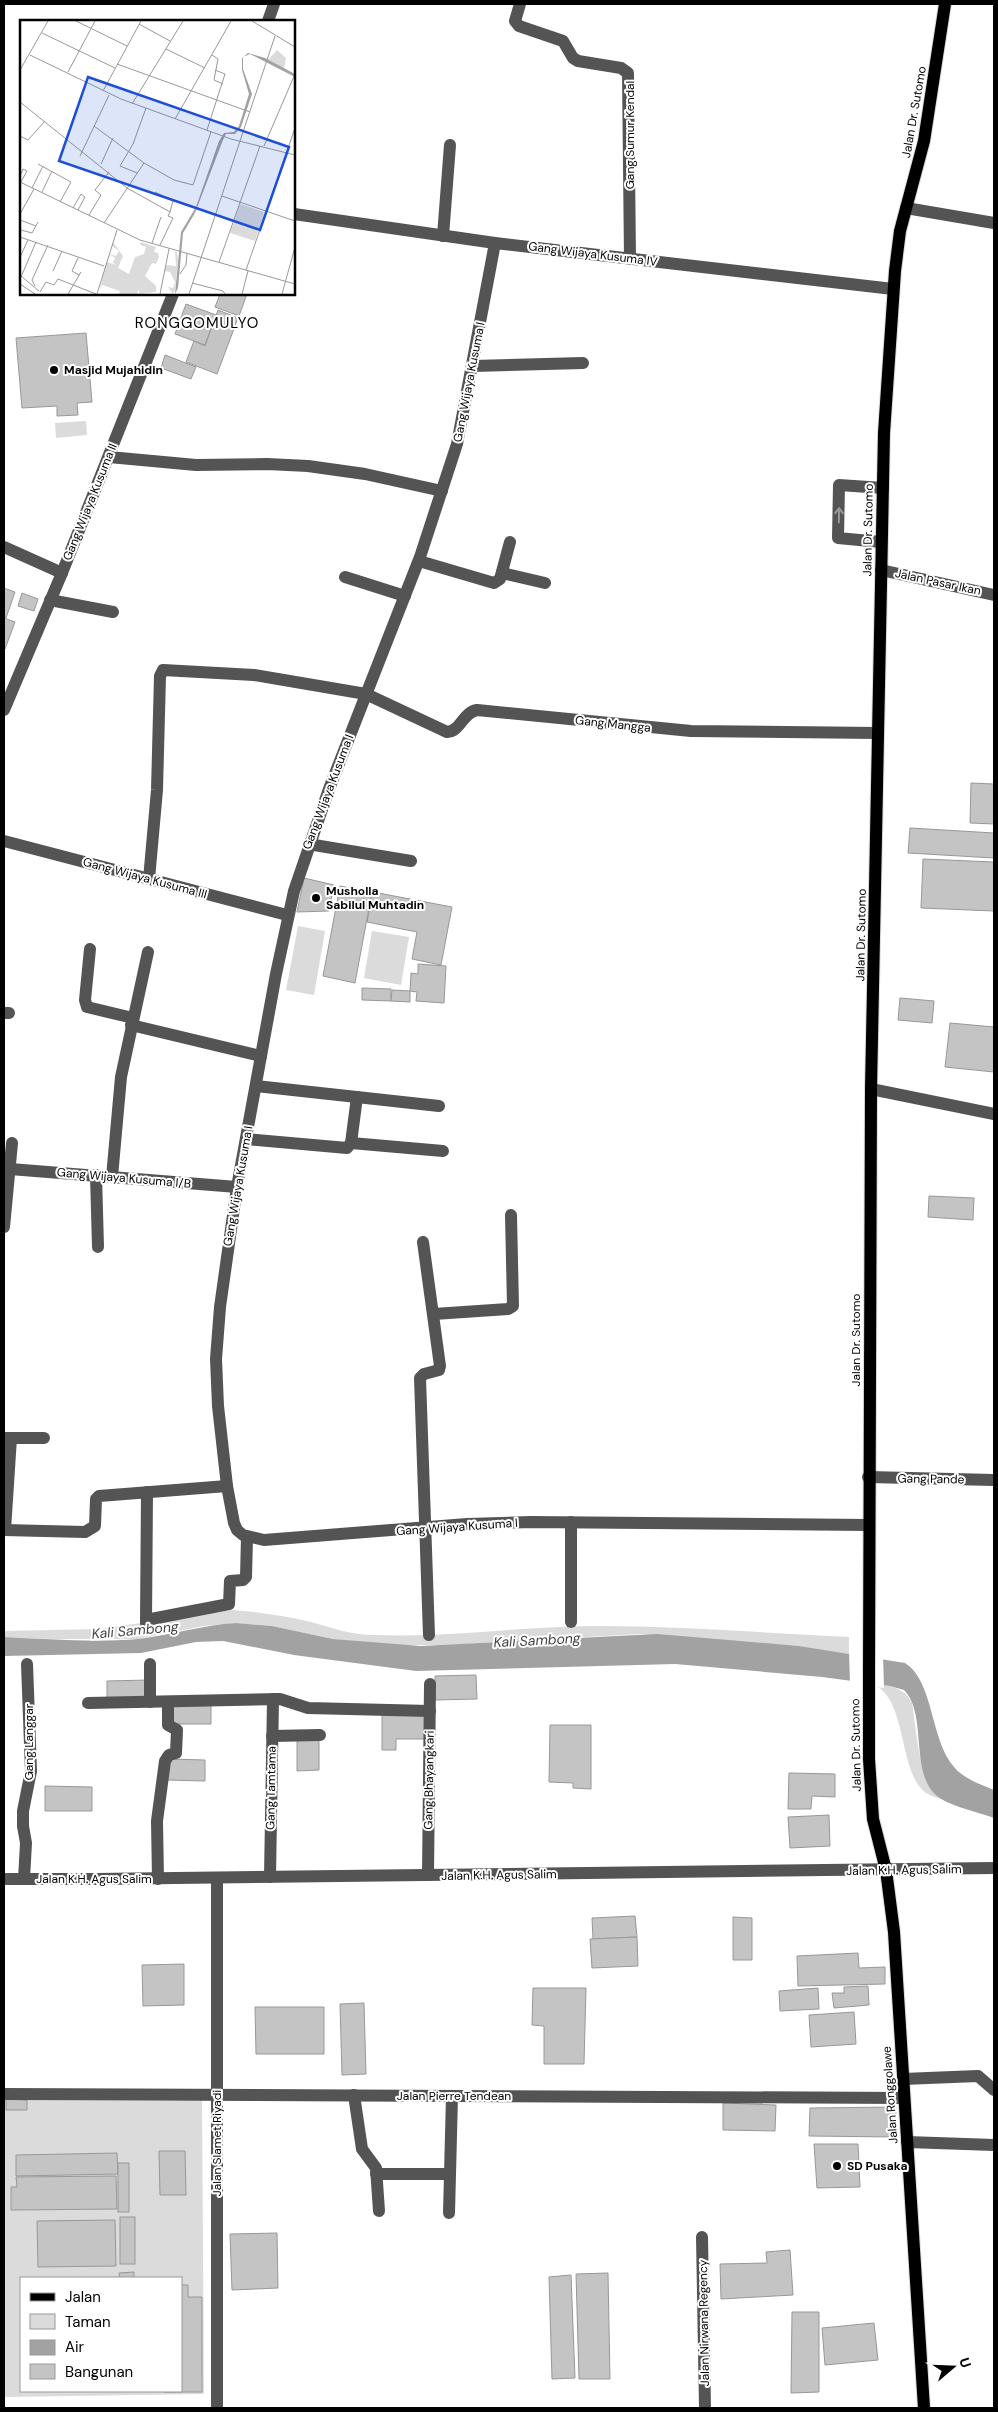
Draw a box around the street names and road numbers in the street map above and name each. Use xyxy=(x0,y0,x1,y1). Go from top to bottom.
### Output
street label: Jalan Dr. Sutomo xyxy=(898,65,930,159)
street label: Gang Sumur Kendal xyxy=(622,81,638,189)
street label: Gang Wijaya Kusuma IV xyxy=(528,238,658,270)
street label: Gang Wijaya Kusuma I xyxy=(450,321,488,443)
street label: Gang Wijaya Kusuma II xyxy=(59,441,121,563)
street label: Jalan Dr. Sutomo xyxy=(859,483,877,577)
street label: Jalan Pasar Ikan xyxy=(894,565,983,599)
street label: Gang Mangga xyxy=(574,712,652,736)
street label: Gang Wijaya Kusuma I xyxy=(299,732,357,852)
street label: Gang Wijaya Kusuma III xyxy=(81,854,209,902)
street label: Jalan Dr. Sutomo xyxy=(852,888,870,982)
street label: Gang Wijaya Kusuma I xyxy=(220,1125,256,1247)
street label: Gang Wijaya Kusuma I/B xyxy=(56,1164,192,1192)
street label: Jalan Dr. Sutomo xyxy=(848,1294,864,1386)
street label: Gang Pande xyxy=(897,1470,965,1488)
street label: Gang Wijaya Kusuma I xyxy=(396,1515,518,1539)
street label: Jalan Dr. Sutomo xyxy=(847,1698,865,1792)
street label: Gang Langgar xyxy=(21,1703,37,1780)
street label: Gang Bhayangkari xyxy=(420,1730,438,1830)
street label: Gang Tamtama xyxy=(262,1746,280,1830)
street label: Jalan K.H. Agus Salim xyxy=(846,1861,962,1879)
street label: Jalan K.H. Agus Salim xyxy=(441,1866,557,1884)
street label: Jalan K.H. Agus Salim xyxy=(36,1871,152,1887)
street label: Jalan Ronggolawe xyxy=(879,2046,901,2144)
street label: Jalan Pierre Tendean xyxy=(397,2088,511,2104)
street label: Jalan Slamet Riyadi xyxy=(209,2090,225,2196)
street label: Jalan Nirwana Regency xyxy=(695,2259,713,2387)

